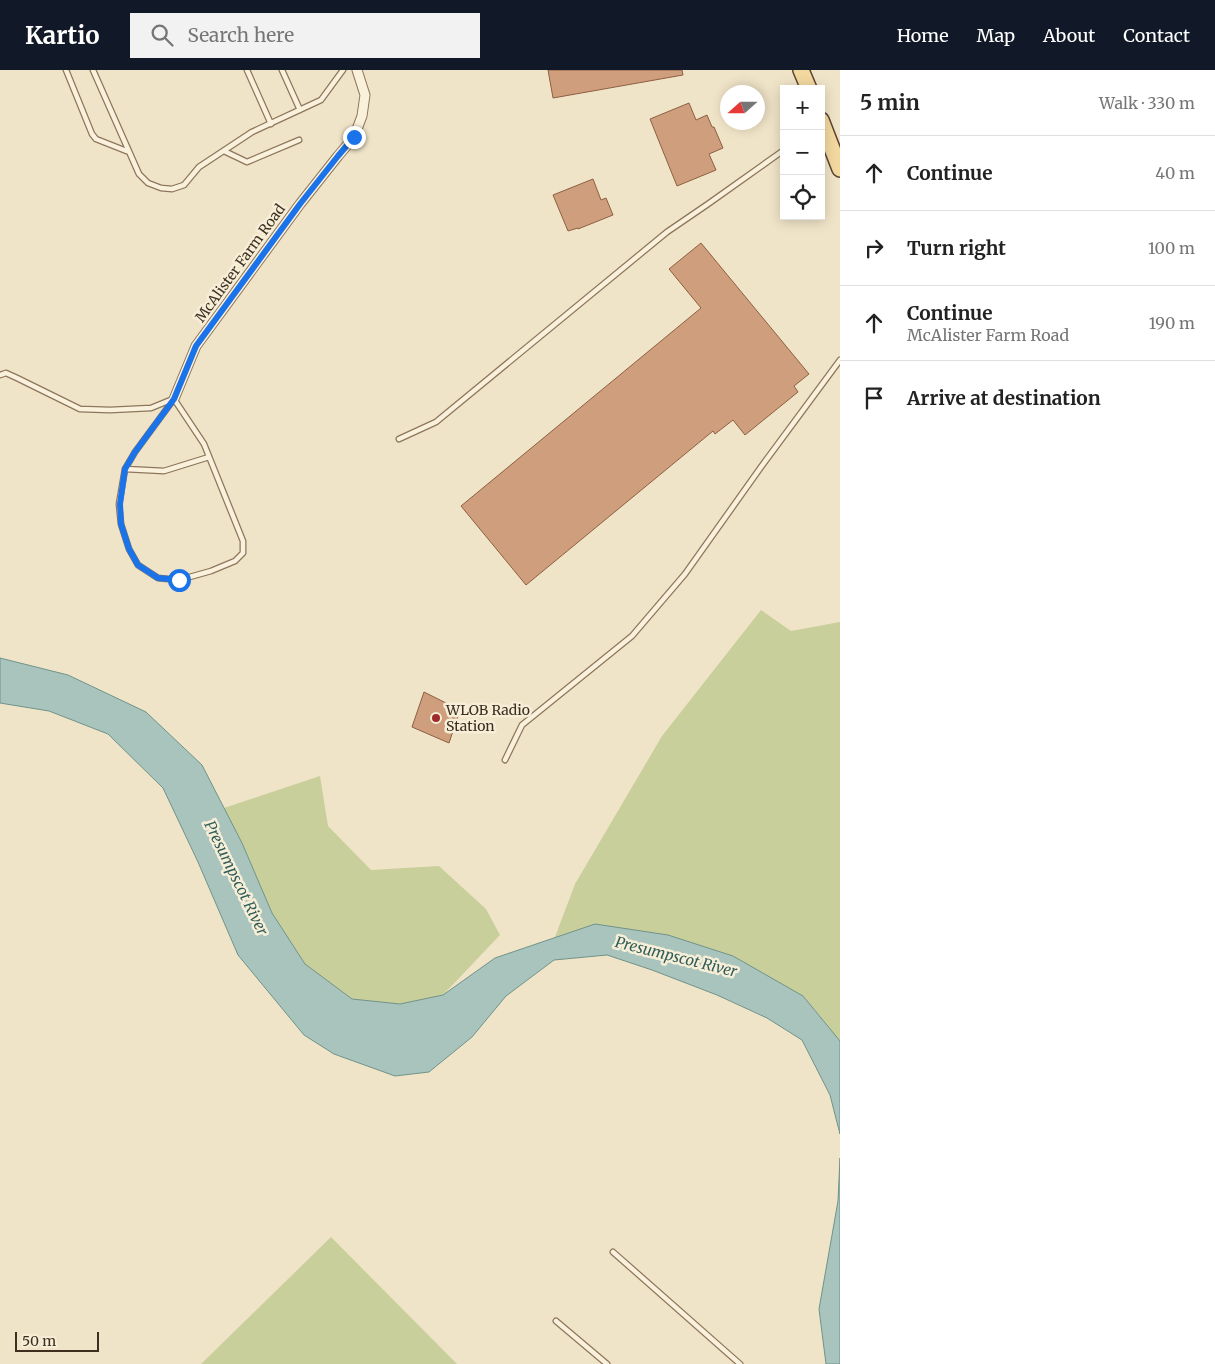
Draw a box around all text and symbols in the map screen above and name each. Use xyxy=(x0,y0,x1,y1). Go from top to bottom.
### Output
search box xyxy=(130,13,480,58)
text: Kartio xyxy=(25,20,100,51)
icon: search xyxy=(148,21,176,49)
text: Search here xyxy=(188,23,294,47)
text: Home xyxy=(897,24,949,47)
text: Map xyxy=(977,24,1015,47)
text: About xyxy=(1043,24,1095,47)
text: Contact xyxy=(1123,24,1190,47)
north arrow xyxy=(720,85,765,130)
map controls xyxy=(780,85,825,220)
button: + xyxy=(780,85,825,130)
text: 5 min xyxy=(860,89,920,116)
text: Walk · 330 m xyxy=(1099,93,1195,113)
route end xyxy=(343,126,366,149)
button: − xyxy=(780,130,825,175)
icon: ahead xyxy=(860,159,888,187)
text: Continue xyxy=(907,161,993,185)
text: 40 m xyxy=(1155,163,1195,183)
button: locate xyxy=(780,175,825,220)
street label: McAlister Farm Road xyxy=(191,200,289,326)
icon: right xyxy=(860,234,888,262)
text: Turn right xyxy=(907,236,1006,260)
text: 100 m xyxy=(1148,238,1195,258)
text: Continue xyxy=(907,301,993,325)
icon: ahead xyxy=(860,309,888,337)
text: 190 m xyxy=(1149,313,1195,333)
text: McAlister Farm Road xyxy=(907,325,1069,345)
icon: arrive xyxy=(860,384,888,412)
text: Arrive at destination xyxy=(907,386,1101,410)
route start xyxy=(168,569,191,592)
place label: WLOB Radio Station xyxy=(445,701,530,735)
marker: WLOB Radio Station xyxy=(430,712,442,724)
water label: Presumpscot River xyxy=(201,817,273,939)
water label: Presumpscot River xyxy=(613,932,740,981)
scale bar xyxy=(15,1329,99,1352)
text: 50 m xyxy=(22,1332,56,1350)

